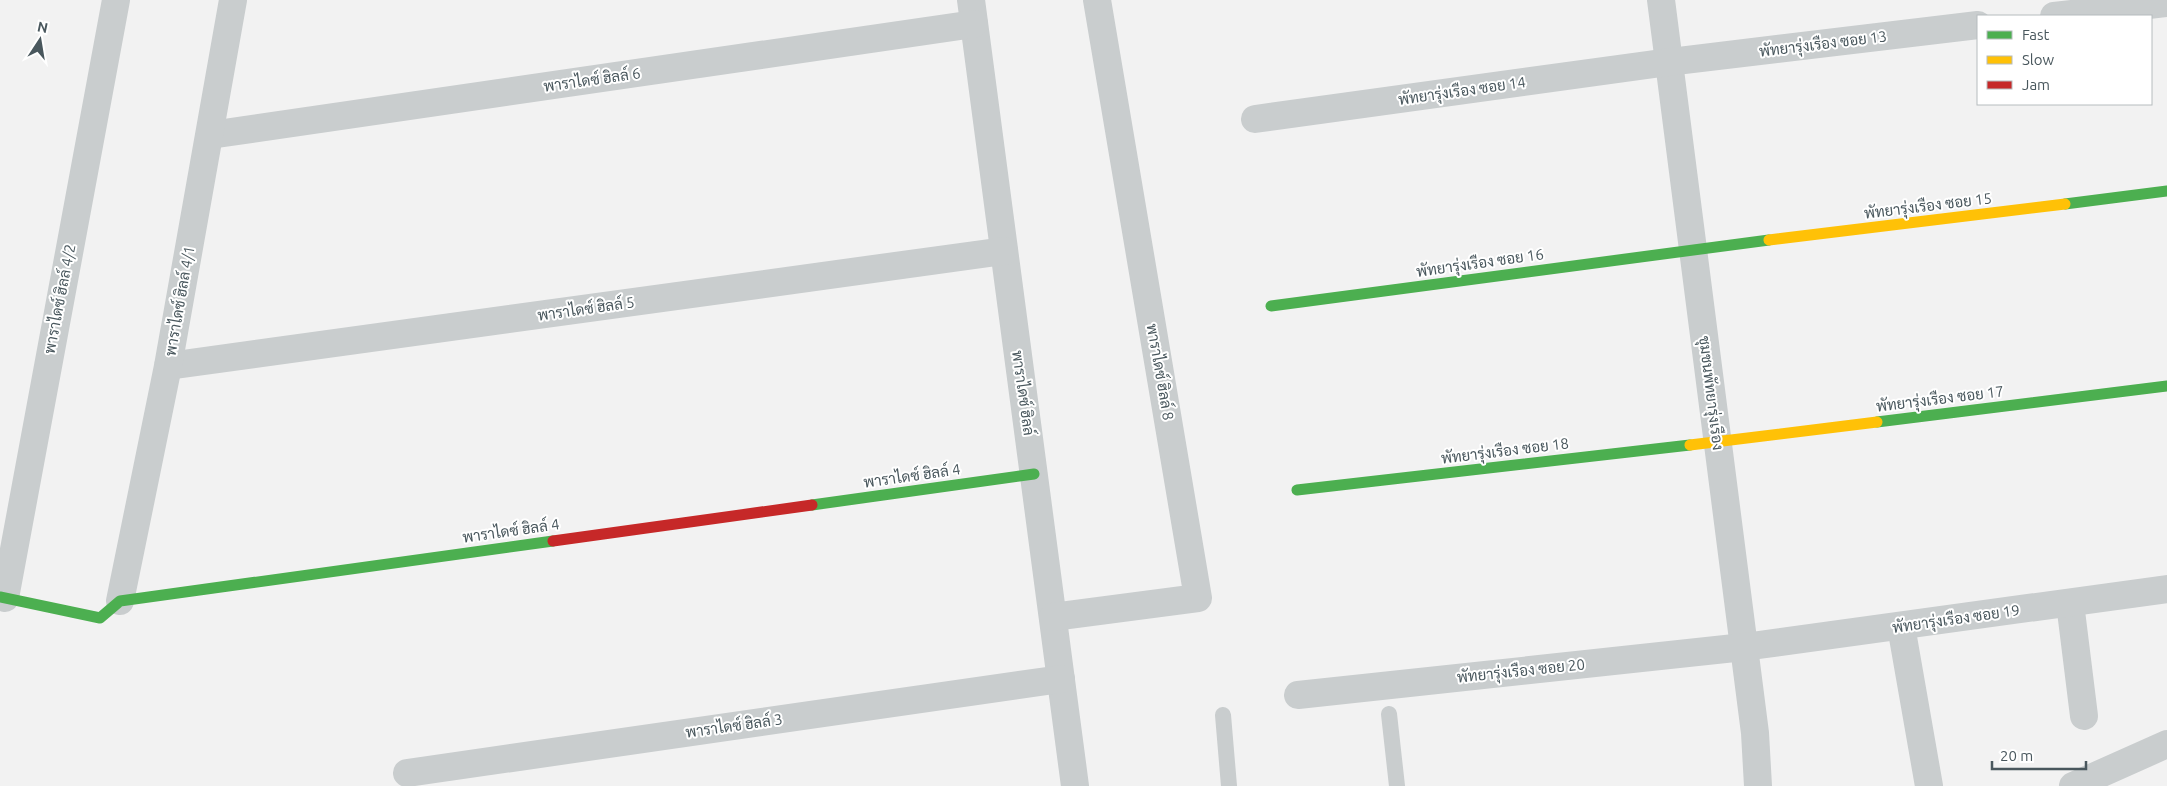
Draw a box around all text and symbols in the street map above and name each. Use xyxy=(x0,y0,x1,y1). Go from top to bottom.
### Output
north arrow xyxy=(15,15,65,65)
legend xyxy=(1977,15,2152,105)
text: N xyxy=(36,18,49,36)
street label: พัทยารุ่งเรือง ซอย 13 xyxy=(1758,26,1888,63)
text: Fast xyxy=(2022,26,2050,43)
text: Slow xyxy=(2022,51,2055,68)
street label: พาราไดซ์ ฮิลล์ 6 xyxy=(542,63,642,95)
street label: พัทยารุ่งเรือง ซอย 14 xyxy=(1397,72,1527,111)
text: Jam xyxy=(2022,76,2050,93)
street label: พัทยารุ่งเรือง ซอย 15 xyxy=(1863,188,1993,225)
street label: พาราไดซ์ ฮิลล์ 4/2 xyxy=(40,242,79,355)
street label: พาราไดซ์ ฮิลล์ 4/1 xyxy=(160,244,198,357)
street label: พัทยารุ่งเรือง ซอย 16 xyxy=(1415,244,1545,283)
street label: พาราไดซ์ ฮิลล์ 5 xyxy=(536,292,636,324)
street label: พาราไดซ์ ฮิลล์ 8 xyxy=(1144,322,1178,422)
street label: ชุมชนพัทยารุ่งเรือง xyxy=(1693,335,1728,451)
street label: พาราไดซ์ ฮิลล์ xyxy=(1009,349,1039,437)
street label: พัทยารุ่งเรือง ซอย 17 xyxy=(1875,381,2005,418)
street label: พัทยารุ่งเรือง ซอย 18 xyxy=(1440,433,1570,470)
street label: พาราไดซ์ ฮิลล์ 4 xyxy=(862,459,962,491)
street label: พาราไดซ์ ฮิลล์ 4 xyxy=(461,514,561,546)
street label: พัทยารุ่งเรือง ซอย 19 xyxy=(1891,600,2021,639)
street label: พัทยารุ่งเรือง ซอย 20 xyxy=(1456,654,1586,689)
street label: พาราไดซ์ ฮิลล์ 3 xyxy=(684,709,784,741)
scale bar xyxy=(1992,738,2086,770)
text: 20 m xyxy=(2000,747,2033,764)

